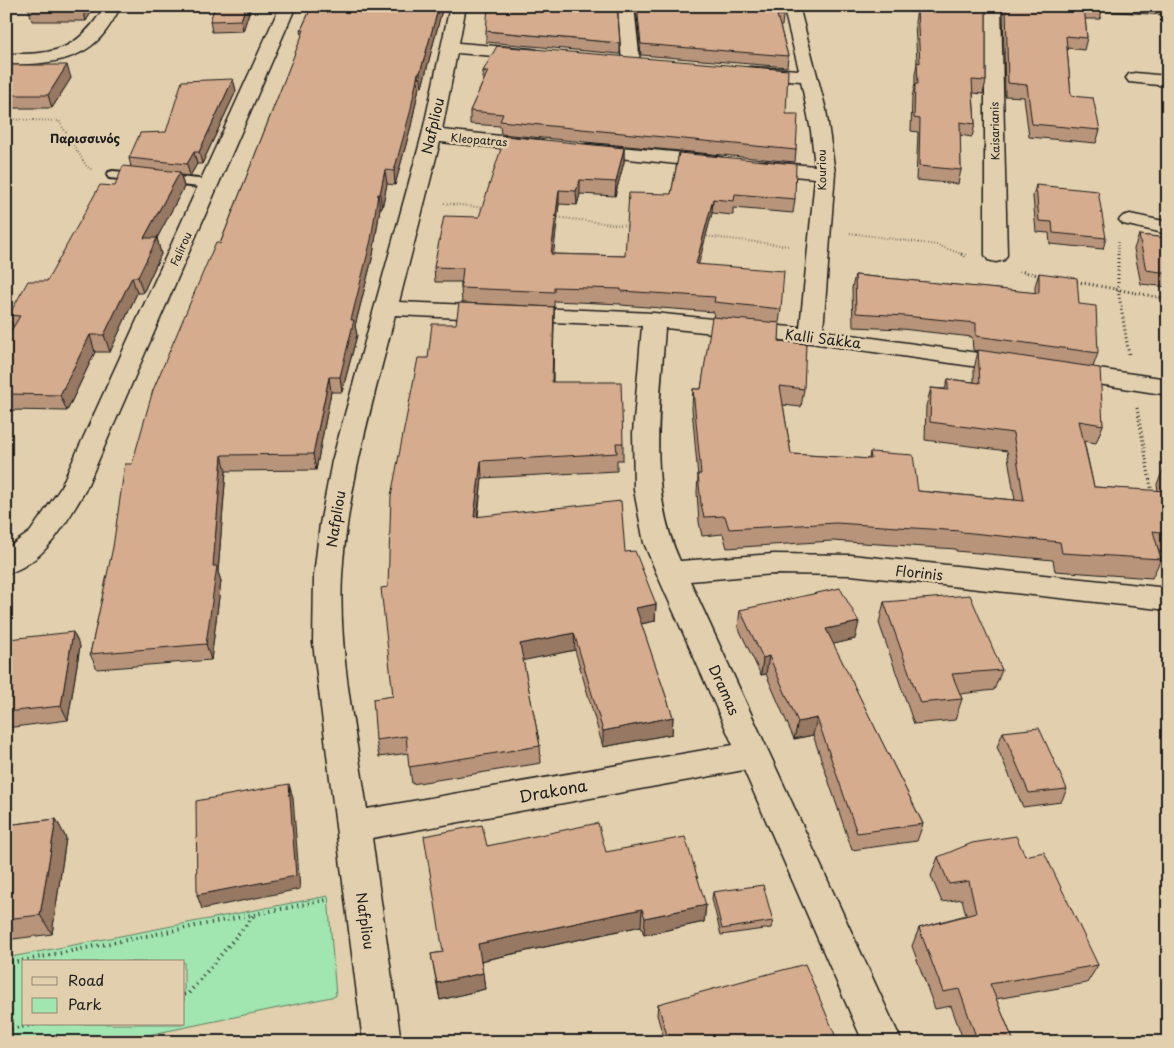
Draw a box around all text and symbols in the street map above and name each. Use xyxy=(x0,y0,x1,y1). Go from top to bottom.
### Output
street label: Nafpliou xyxy=(416,96,449,156)
street label: Kaisarianis xyxy=(985,102,1004,160)
district label: Παρισσινός xyxy=(50,129,121,147)
street label: Kleopatras xyxy=(450,129,508,150)
street label: Kouriou xyxy=(813,149,830,191)
street label: Falirou xyxy=(165,229,196,269)
street label: Kalli Sakka xyxy=(784,323,863,354)
street label: Nafpliou xyxy=(321,489,350,549)
street label: Florinis xyxy=(894,560,944,585)
street label: Dramas xyxy=(704,661,745,718)
street label: Drakona xyxy=(517,772,589,808)
street label: Nafpliou xyxy=(351,891,380,951)
legend xyxy=(22,960,185,1026)
text: Road xyxy=(68,968,104,991)
text: Park xyxy=(68,992,102,1015)

